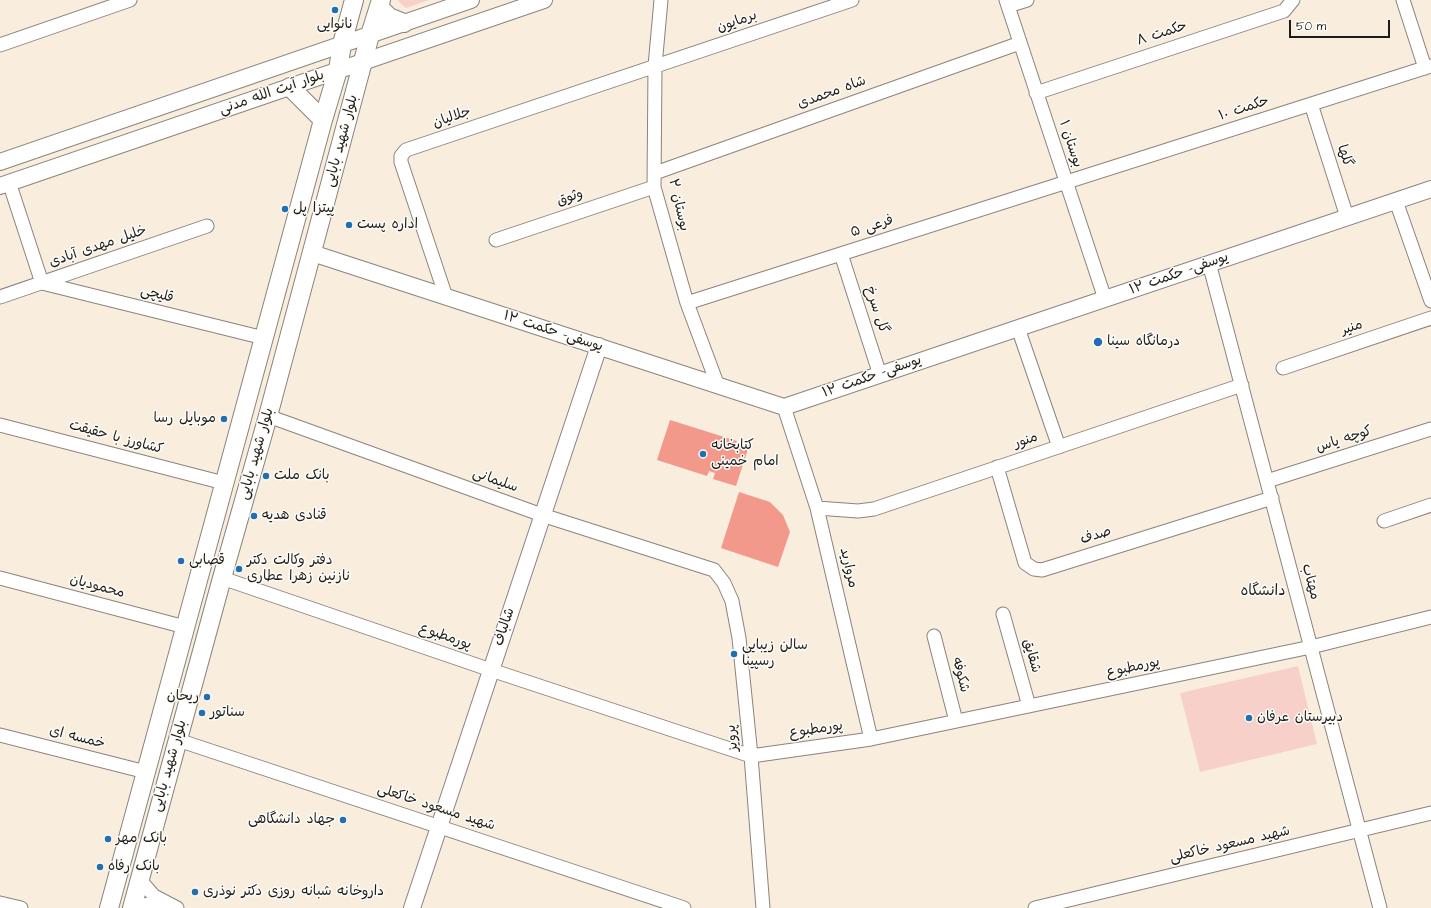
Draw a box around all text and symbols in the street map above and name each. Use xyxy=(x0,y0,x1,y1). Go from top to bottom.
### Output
marker: نانوایی xyxy=(330,5,340,15)
street label: برمایون xyxy=(715,7,759,37)
scale bar xyxy=(1291,12,1392,38)
place label: نانوایی xyxy=(317,17,353,33)
street label: حکمت ۸ xyxy=(1135,18,1189,50)
text: 50 m xyxy=(1296,18,1326,35)
street label: بلوار آیت الله مدنی xyxy=(217,67,327,119)
street label: شاه محمدی xyxy=(795,73,869,113)
street label: بلوار شهید بابایی xyxy=(322,93,362,189)
street label: حکمت ۱۰ xyxy=(1217,93,1271,125)
street label: جلالیان xyxy=(431,104,473,132)
street label: بوستان ۱ xyxy=(1054,118,1086,170)
street label: گلها xyxy=(1333,143,1355,169)
street label: بوستان ۲ xyxy=(664,177,692,233)
street label: وثوق xyxy=(555,186,585,210)
place label: پیتزا پل xyxy=(293,201,335,217)
marker: پیتزا پل xyxy=(280,204,290,214)
street label: فرعی ۵ xyxy=(848,212,896,242)
place label: اداره پست xyxy=(357,217,418,233)
marker: اداره پست xyxy=(344,220,354,230)
street label: خلیل مهدی آبادی xyxy=(47,222,149,272)
street label: یوسفی- حکمت ۱۲ xyxy=(1127,249,1231,299)
street label: قلیچی xyxy=(139,283,175,307)
street label: گل سرخ xyxy=(861,284,891,336)
street label: یوسفی- حکمت ۱۲ xyxy=(501,308,605,356)
street label: منیر xyxy=(1339,317,1365,339)
place label: درمانگاه سینا xyxy=(1107,334,1180,350)
marker: درمانگاه سینا xyxy=(1092,336,1104,348)
street label: یوسفی- حکمت ۱۲ xyxy=(820,352,924,402)
street label: بلوار شهید بابایی xyxy=(236,406,278,502)
place label: موبایل رسا xyxy=(153,411,216,427)
marker: موبایل رسا xyxy=(219,414,229,424)
street label: کشاورز با حقیقت xyxy=(67,417,165,459)
street label: کوچه یاس xyxy=(1314,423,1374,457)
street label: منور xyxy=(1012,429,1040,453)
place label: کتابخانه امام خمینی xyxy=(711,438,779,470)
marker: کتابخانه امام خمینی xyxy=(698,449,708,459)
street label: سلیمانی xyxy=(470,465,520,497)
place label: بانک ملت xyxy=(274,468,330,484)
marker: بانک ملت xyxy=(261,471,271,481)
place label: قنادی هدیه xyxy=(262,508,327,524)
marker: قنادی هدیه xyxy=(249,511,259,521)
street label: صدف xyxy=(1079,523,1113,549)
street label: مروارید xyxy=(835,546,861,590)
place label: قصابی xyxy=(189,553,225,569)
place label: دفتر وکالت دکتر نازنین زهرا عطاری xyxy=(247,553,350,586)
marker: قصابی xyxy=(176,556,186,566)
street label: مهتاب xyxy=(1297,562,1323,602)
marker: دفتر وکالت دکتر نازنین زهرا عطاری xyxy=(234,564,244,574)
street label: محمودیان xyxy=(68,572,126,602)
district label: دانشگاه xyxy=(1241,583,1285,601)
street label: شالباف xyxy=(491,606,519,648)
street label: پورمطبوع xyxy=(417,620,473,654)
street label: شقایق xyxy=(1018,637,1044,675)
place label: سالن زیبایی رسپینا xyxy=(742,638,808,670)
marker: سالن زیبایی رسپینا xyxy=(729,649,739,659)
street label: پورمطبوع xyxy=(1105,654,1161,682)
street label: شکوفه xyxy=(948,656,972,694)
place label: ریحان xyxy=(167,689,199,705)
marker: ریحان xyxy=(202,692,212,702)
place label: سناتور xyxy=(210,705,245,721)
marker: سناتور xyxy=(197,708,207,718)
place label: دبیرستان عرفان xyxy=(1257,710,1343,726)
marker: دبیرستان عرفان xyxy=(1244,713,1254,723)
street label: بلوار شهید بابایی xyxy=(149,718,191,814)
street label: پورمطبوع xyxy=(788,718,844,742)
street label: خمسه ای xyxy=(47,723,107,753)
street label: پرویز xyxy=(723,724,743,752)
street label: شهید مسعود خاکعلی xyxy=(375,781,497,835)
place label: جهاد دانشگاهی xyxy=(248,812,335,828)
marker: جهاد دانشگاهی xyxy=(338,815,348,825)
street label: شهید مسعود خاکعلی xyxy=(1168,823,1292,867)
place label: بانک مهر xyxy=(116,831,167,847)
marker: بانک مهر xyxy=(103,834,113,844)
place label: بانک رفاه xyxy=(108,859,160,875)
marker: بانک رفاه xyxy=(95,862,105,872)
place label: داروخانه شبانه روزی دکتر نوذری xyxy=(203,884,384,900)
marker: داروخانه شبانه روزی دکتر نوذری xyxy=(190,887,200,897)

